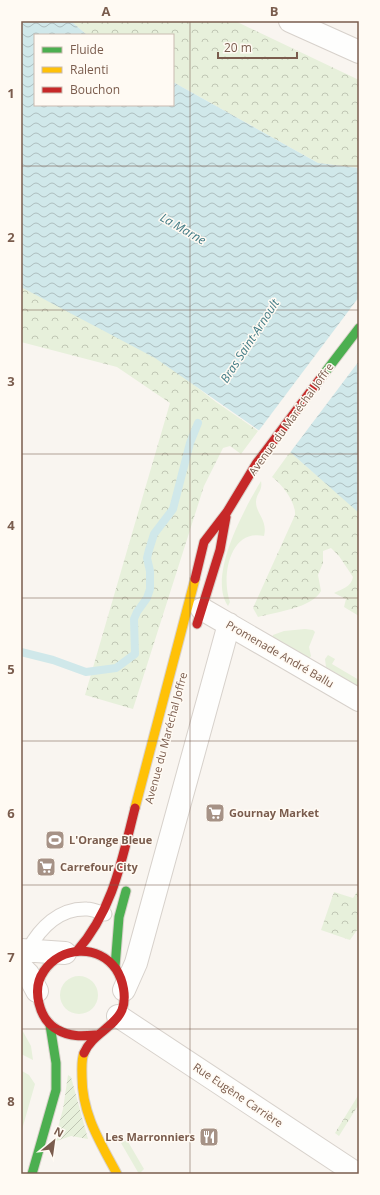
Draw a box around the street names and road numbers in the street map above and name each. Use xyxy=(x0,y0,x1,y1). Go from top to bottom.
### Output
street label: Avenue du Maréchal Joffre xyxy=(245,359,337,478)
street label: Promenade André Ballu xyxy=(224,617,337,691)
street label: Avenue du Maréchal Joffre xyxy=(141,670,190,805)
street label: Rue Eugène Carrière xyxy=(191,1059,286,1130)

